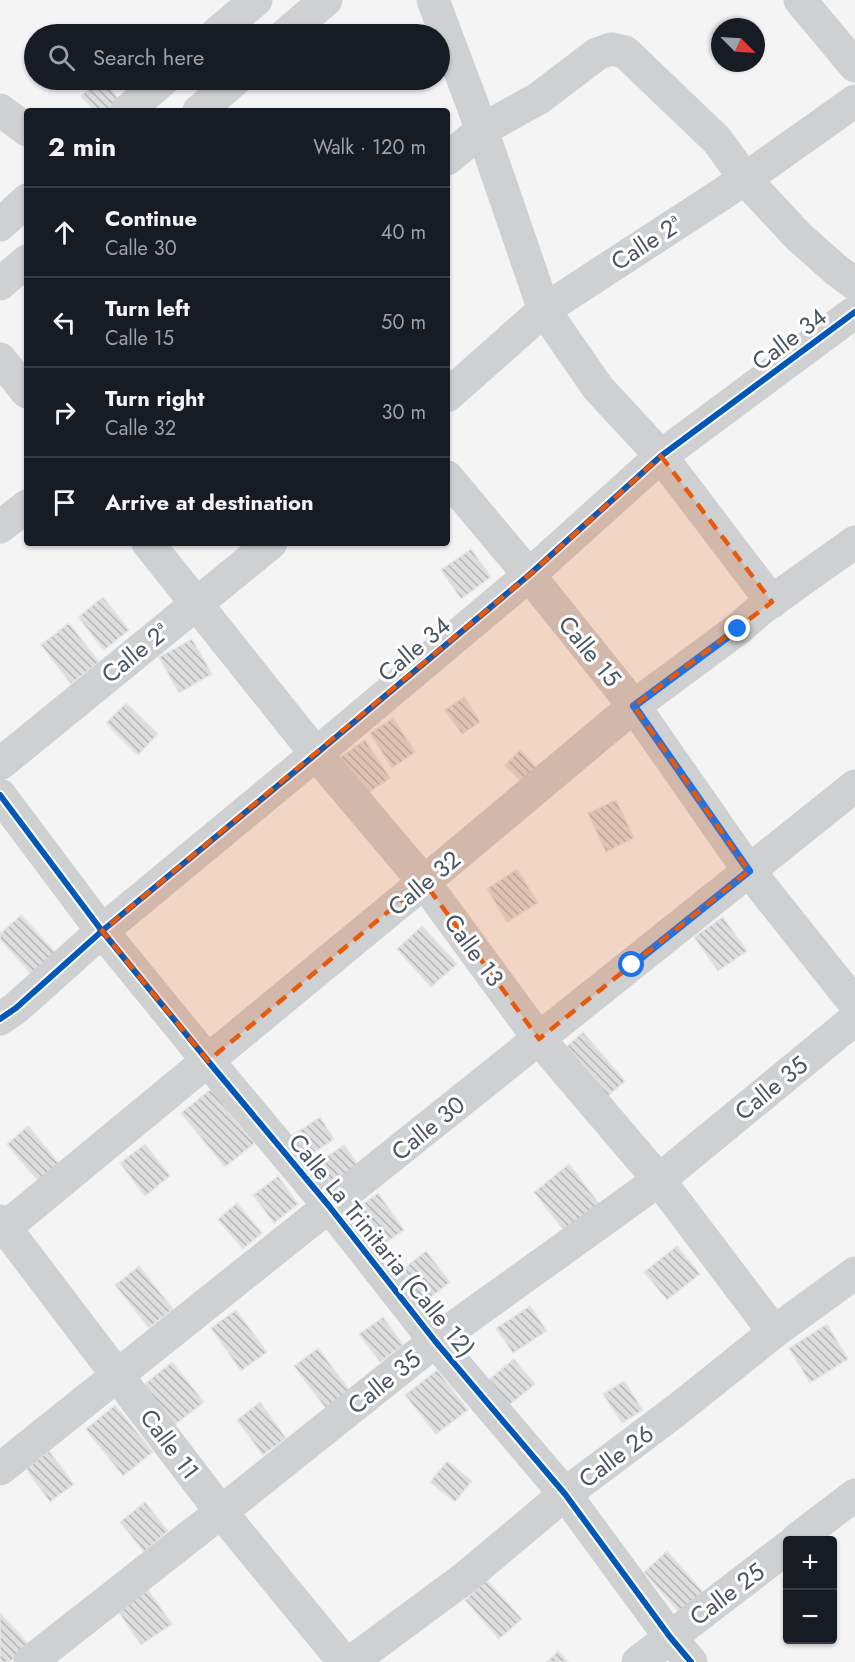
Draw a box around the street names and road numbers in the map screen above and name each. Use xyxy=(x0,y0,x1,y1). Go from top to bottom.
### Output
street label: Calle 2ª xyxy=(604,207,688,279)
street label: Calle 34 xyxy=(744,299,834,379)
street label: Calle 34 xyxy=(370,608,458,690)
street label: Calle 15 xyxy=(550,608,630,694)
street label: Calle 2ª xyxy=(94,615,177,691)
street label: Calle 32 xyxy=(380,842,468,924)
street label: Calle 13 xyxy=(436,906,512,994)
street label: Calle 35 xyxy=(727,1048,815,1128)
street label: Calle 30 xyxy=(384,1087,472,1169)
street label: Calle La Trinitaria (Calle 12) xyxy=(281,1126,483,1364)
street label: Calle 35 xyxy=(340,1342,428,1422)
street label: Calle 11 xyxy=(132,1401,208,1487)
street label: Calle 26 xyxy=(571,1416,661,1496)
street label: Calle 25 xyxy=(682,1554,772,1634)

